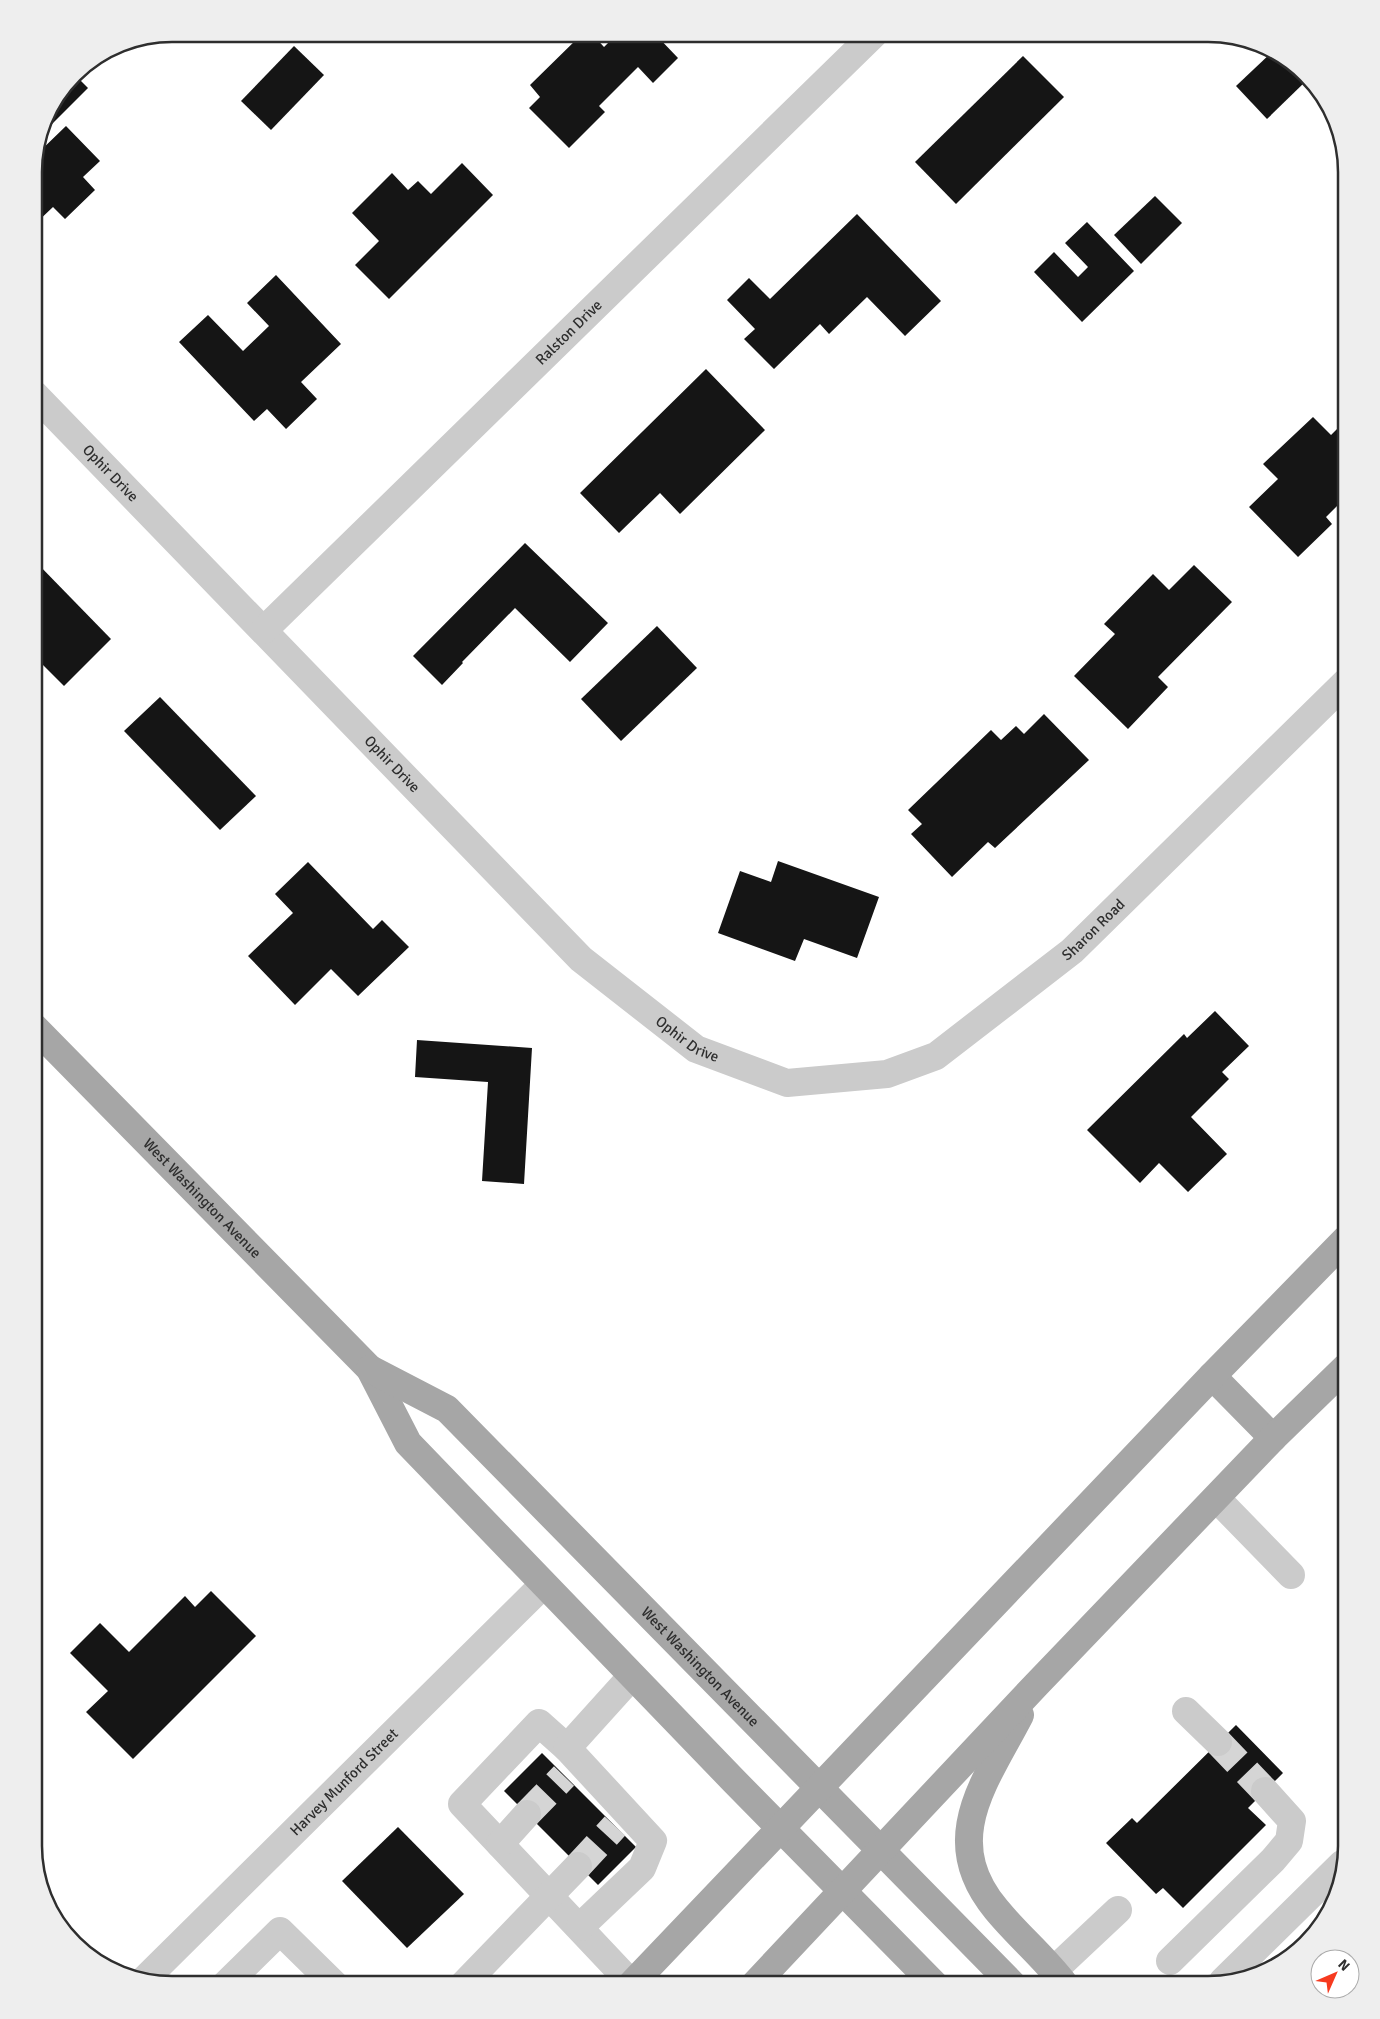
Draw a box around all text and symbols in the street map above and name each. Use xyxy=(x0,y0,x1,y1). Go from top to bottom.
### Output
street label: Ralston Drive xyxy=(532,296,606,369)
street label: Ophir Drive xyxy=(79,441,142,505)
street label: Ophir Drive xyxy=(361,732,424,796)
street label: Sharon Road xyxy=(1058,895,1129,964)
street label: Ophir Drive xyxy=(652,1012,721,1066)
street label: West Washington Avenue xyxy=(139,1134,265,1262)
street label: West Washington Avenue xyxy=(637,1603,763,1730)
street label: Harvey Munford Street xyxy=(286,1725,402,1839)
north arrow xyxy=(1310,1949,1360,1999)
text: N xyxy=(1334,1956,1353,1975)

